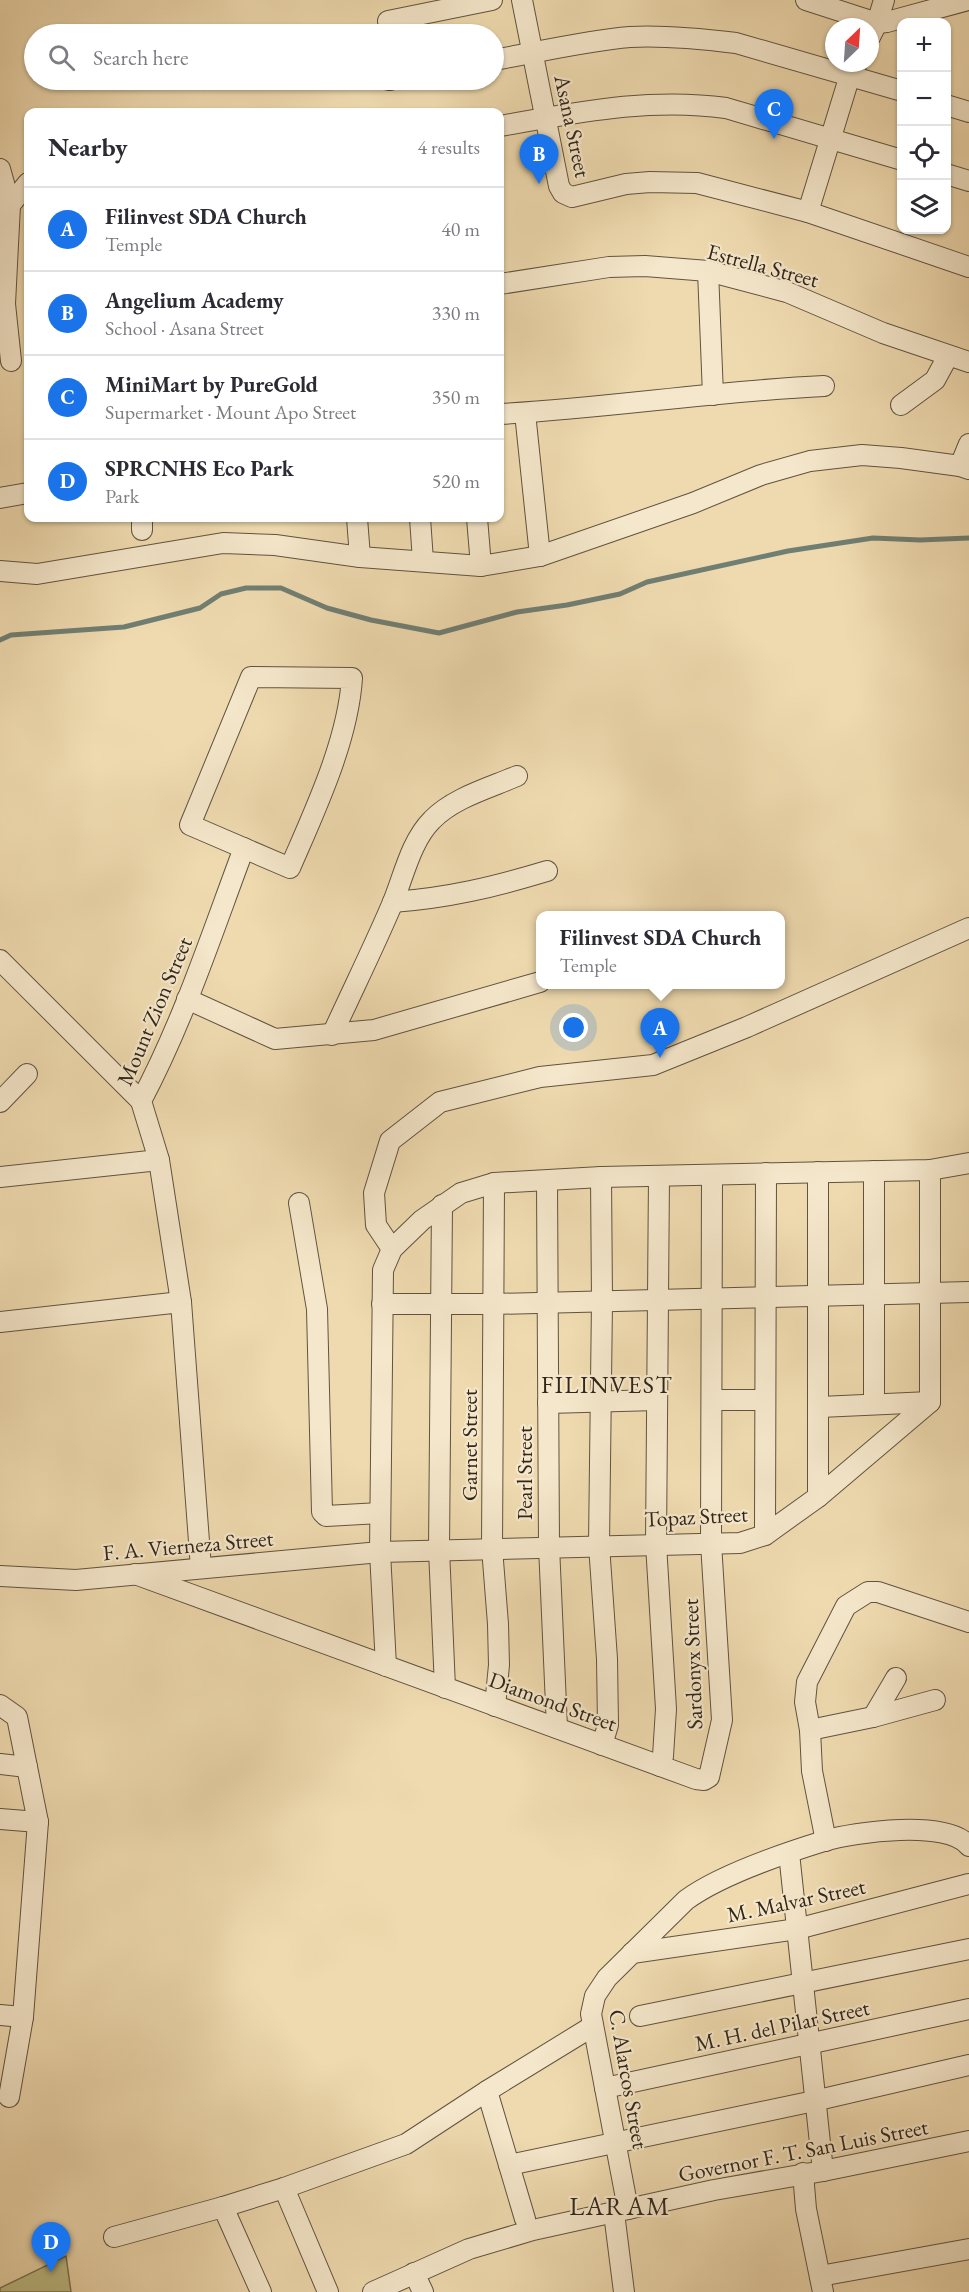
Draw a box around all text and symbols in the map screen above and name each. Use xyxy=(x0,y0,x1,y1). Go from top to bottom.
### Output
north arrow xyxy=(825,18,879,72)
map controls xyxy=(897,18,951,234)
button: + xyxy=(897,18,951,72)
search box xyxy=(24,24,504,90)
icon: search xyxy=(45,41,78,74)
text: Search here xyxy=(93,43,188,72)
street label: Asana Street xyxy=(547,71,598,180)
button: − xyxy=(897,72,951,126)
pin: C xyxy=(754,90,794,139)
button: locate xyxy=(897,126,951,180)
text: Nearby xyxy=(48,130,128,164)
text: 4 results xyxy=(417,134,480,160)
pin: B xyxy=(520,134,558,184)
button: layers xyxy=(897,180,951,234)
text: Filinvest SDA Church xyxy=(105,202,307,231)
text: A xyxy=(60,216,75,242)
text: 40 m xyxy=(441,216,480,242)
text: Temple xyxy=(105,231,162,257)
street label: Estrella Street xyxy=(704,237,822,294)
text: Angelium Academy xyxy=(105,286,284,315)
text: B xyxy=(61,300,74,326)
text: 330 m xyxy=(432,300,480,326)
text: School · Asana Street xyxy=(105,315,264,341)
text: MiniMart by PureGold xyxy=(105,370,318,399)
text: C xyxy=(60,384,75,410)
text: 350 m xyxy=(432,384,480,410)
text: Supermarket · Mount Apo Street xyxy=(105,399,356,425)
text: SPRCNHS Eco Park xyxy=(105,454,294,483)
text: D xyxy=(60,468,75,494)
text: 520 m xyxy=(432,468,480,494)
text: Park xyxy=(105,483,139,509)
popup xyxy=(536,911,785,989)
text: Filinvest SDA Church xyxy=(560,923,761,952)
street label: Mount Zion Street xyxy=(110,932,199,1090)
text: Temple xyxy=(560,952,617,978)
pin: A xyxy=(640,1008,680,1058)
your location xyxy=(559,1013,588,1042)
district label: FILINVEST xyxy=(541,1369,673,1400)
street label: Garnet Street xyxy=(455,1389,484,1501)
street label: Pearl Street xyxy=(510,1426,539,1520)
street label: Topaz Street xyxy=(644,1499,749,1534)
street label: F. A. Vierneza Street xyxy=(102,1524,275,1567)
street label: Sardonyx Street xyxy=(676,1598,709,1730)
street label: Diamond Street xyxy=(485,1665,621,1738)
street label: M. Malvar Street xyxy=(724,1872,868,1929)
street label: M. H. del Pilar Street xyxy=(692,1993,872,2058)
street label: C. Alarcos Street xyxy=(602,2007,655,2151)
street label: Governor F. T. San Luis Street xyxy=(676,2112,931,2189)
district label: LARAM xyxy=(569,2189,671,2223)
pin: D xyxy=(32,2222,70,2272)

